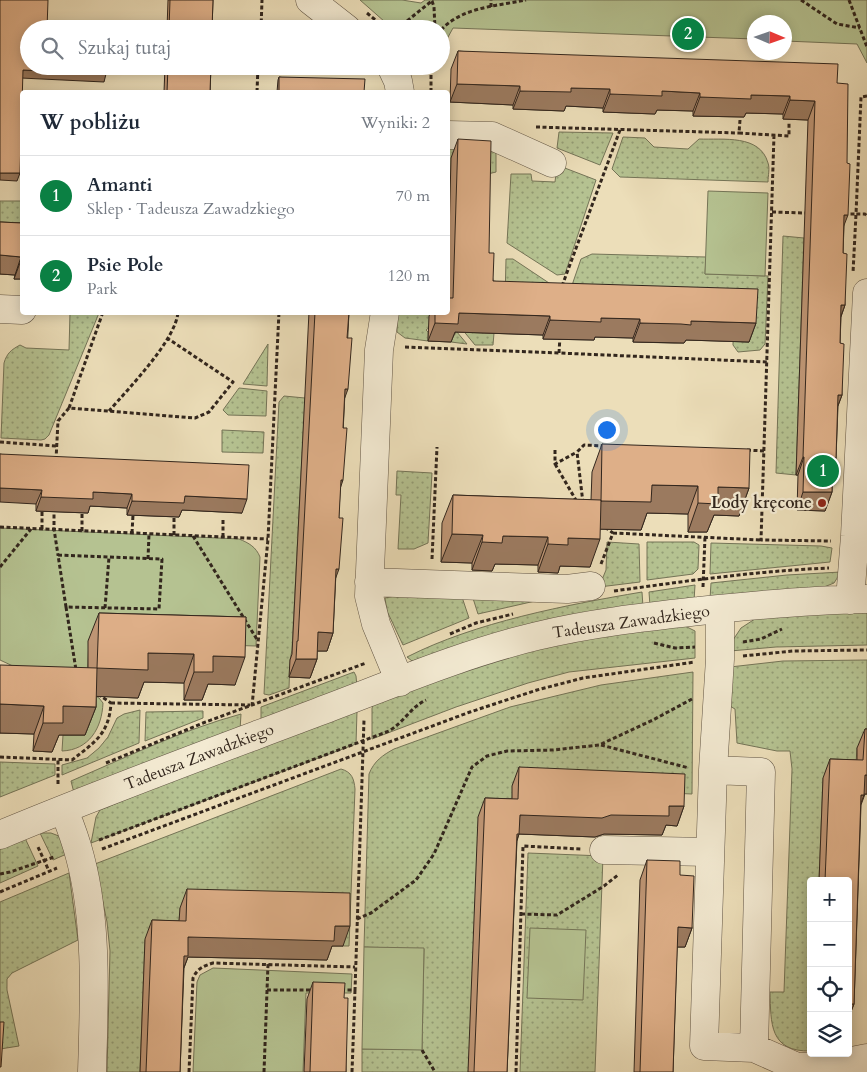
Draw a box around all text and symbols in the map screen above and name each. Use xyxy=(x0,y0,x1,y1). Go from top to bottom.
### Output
pin: 2 xyxy=(672,15,704,53)
north arrow xyxy=(747,15,792,60)
search box xyxy=(20,20,450,75)
icon: search xyxy=(38,34,66,62)
text: Szukaj tutaj xyxy=(78,35,171,61)
text: W pobliżu xyxy=(40,108,141,137)
text: Wyniki: 2 xyxy=(361,112,430,134)
text: Amanti xyxy=(87,172,153,198)
text: 1 xyxy=(52,185,60,207)
text: 70 m xyxy=(396,185,430,207)
text: Sklep · Tadeusza Zawadzkiego xyxy=(87,198,295,220)
text: Psie Pole xyxy=(87,252,163,278)
text: 2 xyxy=(52,265,60,287)
text: 120 m xyxy=(388,265,430,287)
text: Park xyxy=(87,278,118,300)
your location xyxy=(594,417,620,443)
pin: 1 xyxy=(807,452,839,490)
place label: Lody kręcone xyxy=(711,492,812,514)
marker: Lody kręcone xyxy=(816,497,828,509)
street label: Tadeusza Zawadzkiego xyxy=(551,600,711,644)
street label: Tadeusza Zawadzkiego xyxy=(121,718,277,796)
map controls xyxy=(807,877,852,1057)
button: + xyxy=(807,877,852,922)
button: − xyxy=(807,922,852,967)
button: locate xyxy=(807,967,852,1012)
button: layers xyxy=(807,1012,852,1057)

